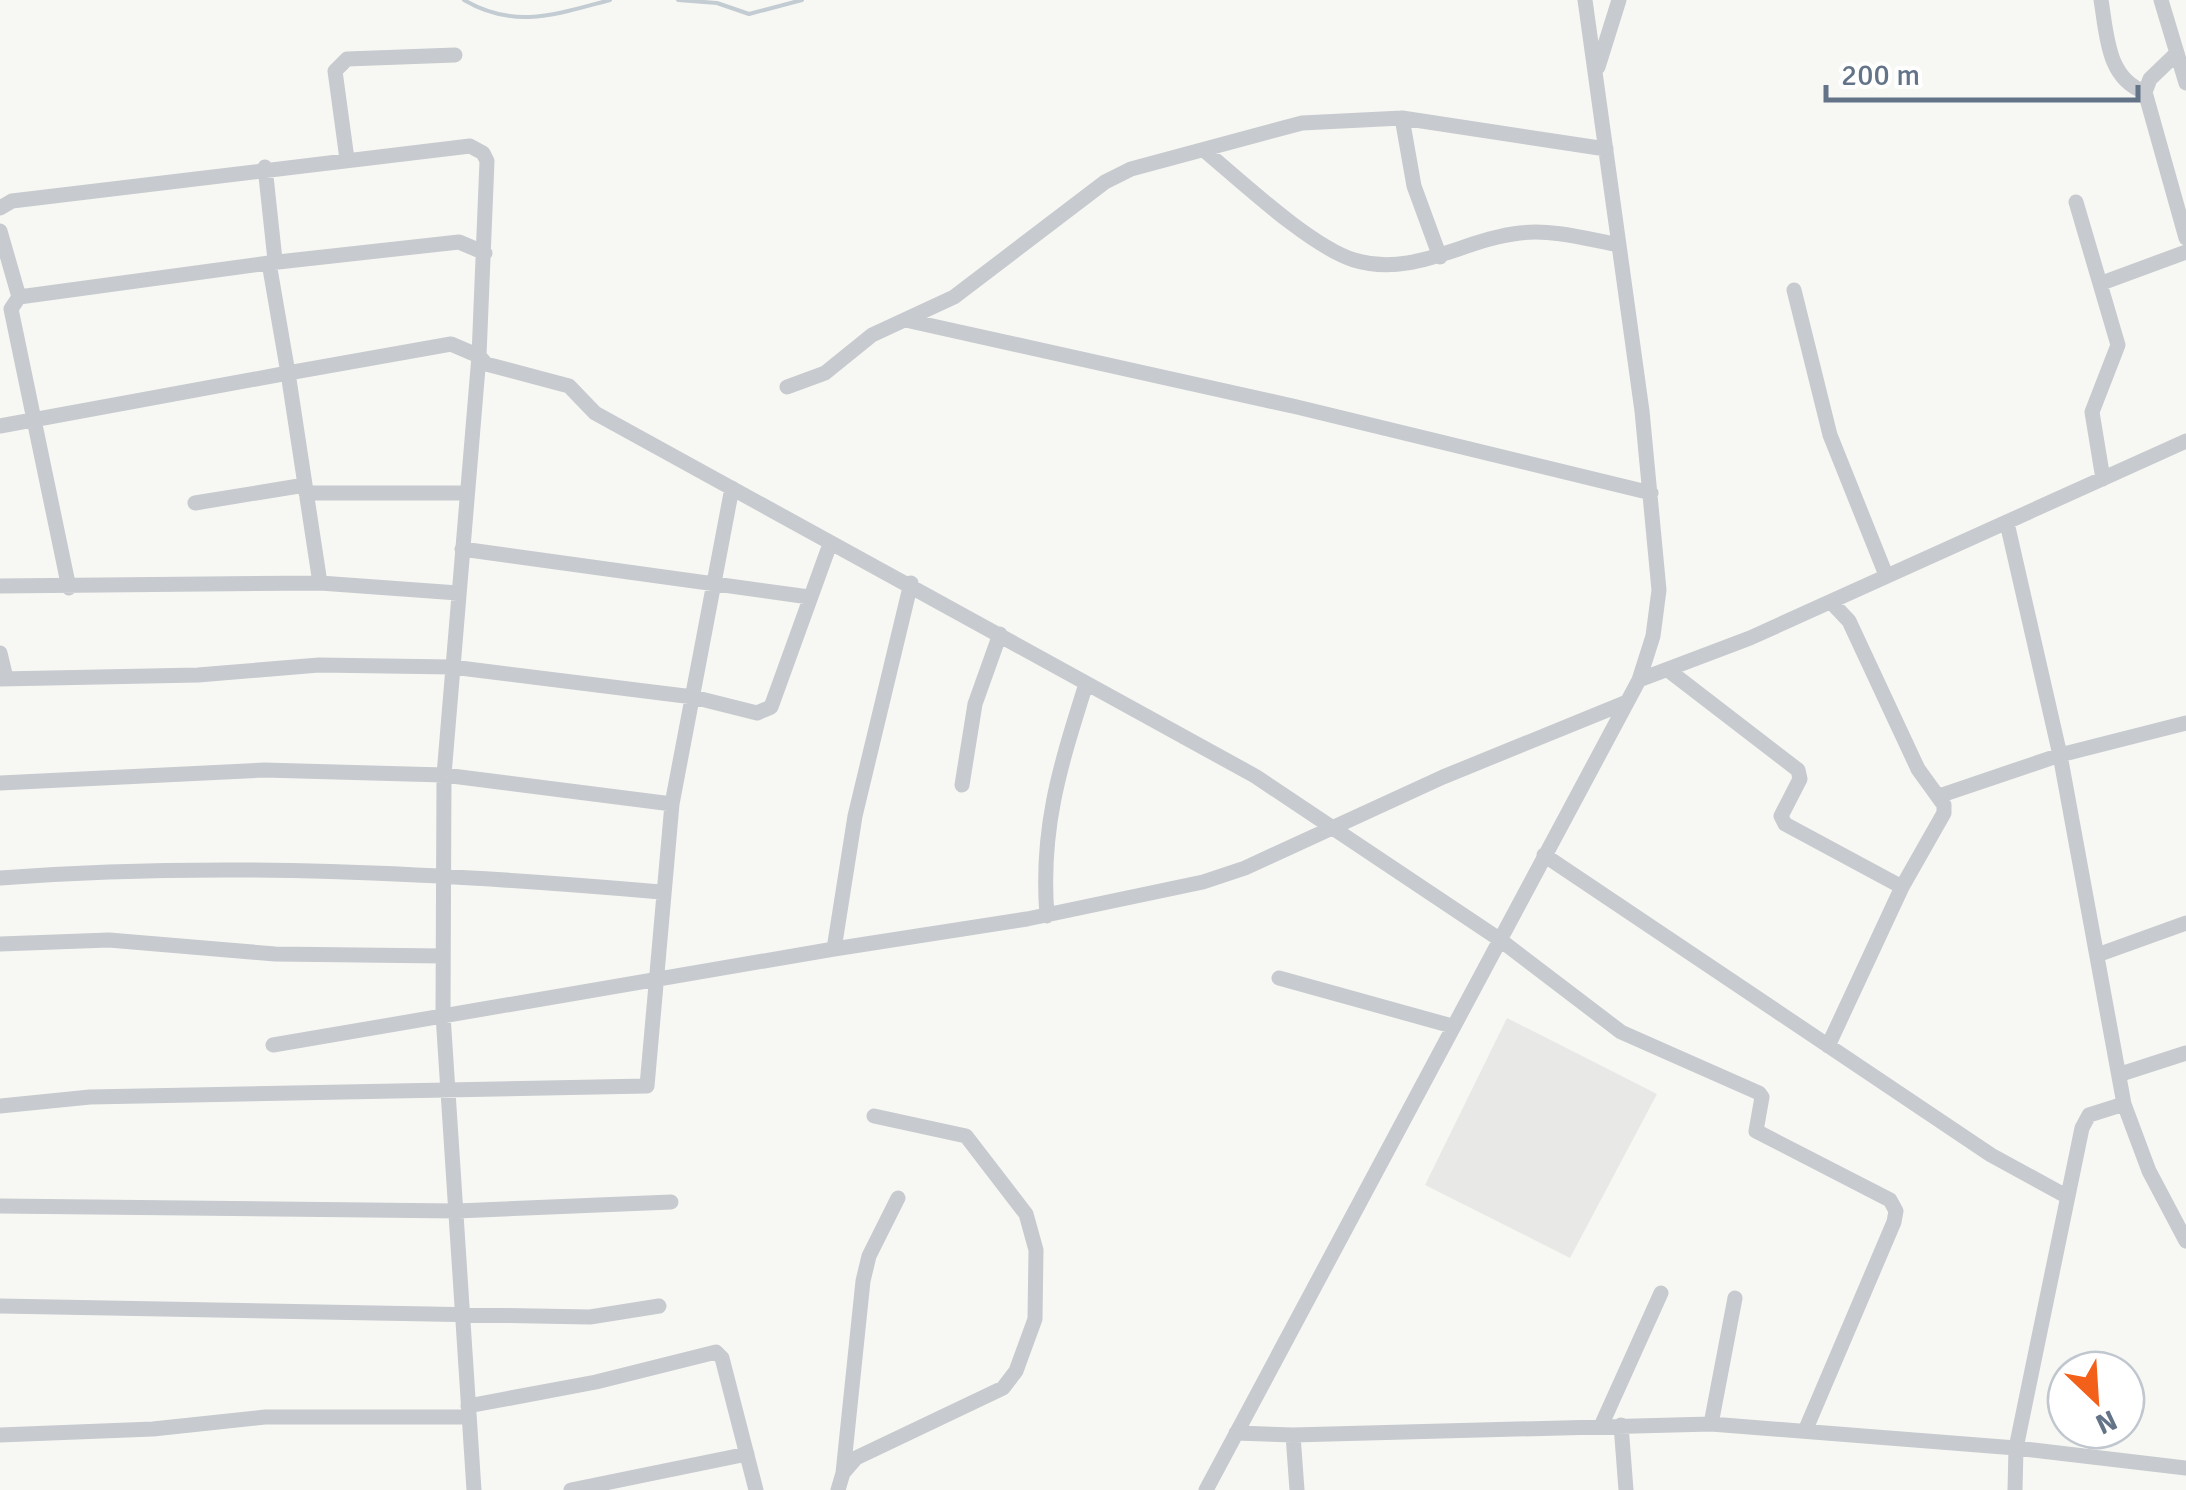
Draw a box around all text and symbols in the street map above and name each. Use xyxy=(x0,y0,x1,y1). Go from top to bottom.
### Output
scale bar xyxy=(1826,40,2138,102)
text: 200 m xyxy=(1841,57,1920,94)
north arrow xyxy=(2046,1350,2146,1450)
text: N xyxy=(2090,1402,2122,1441)

